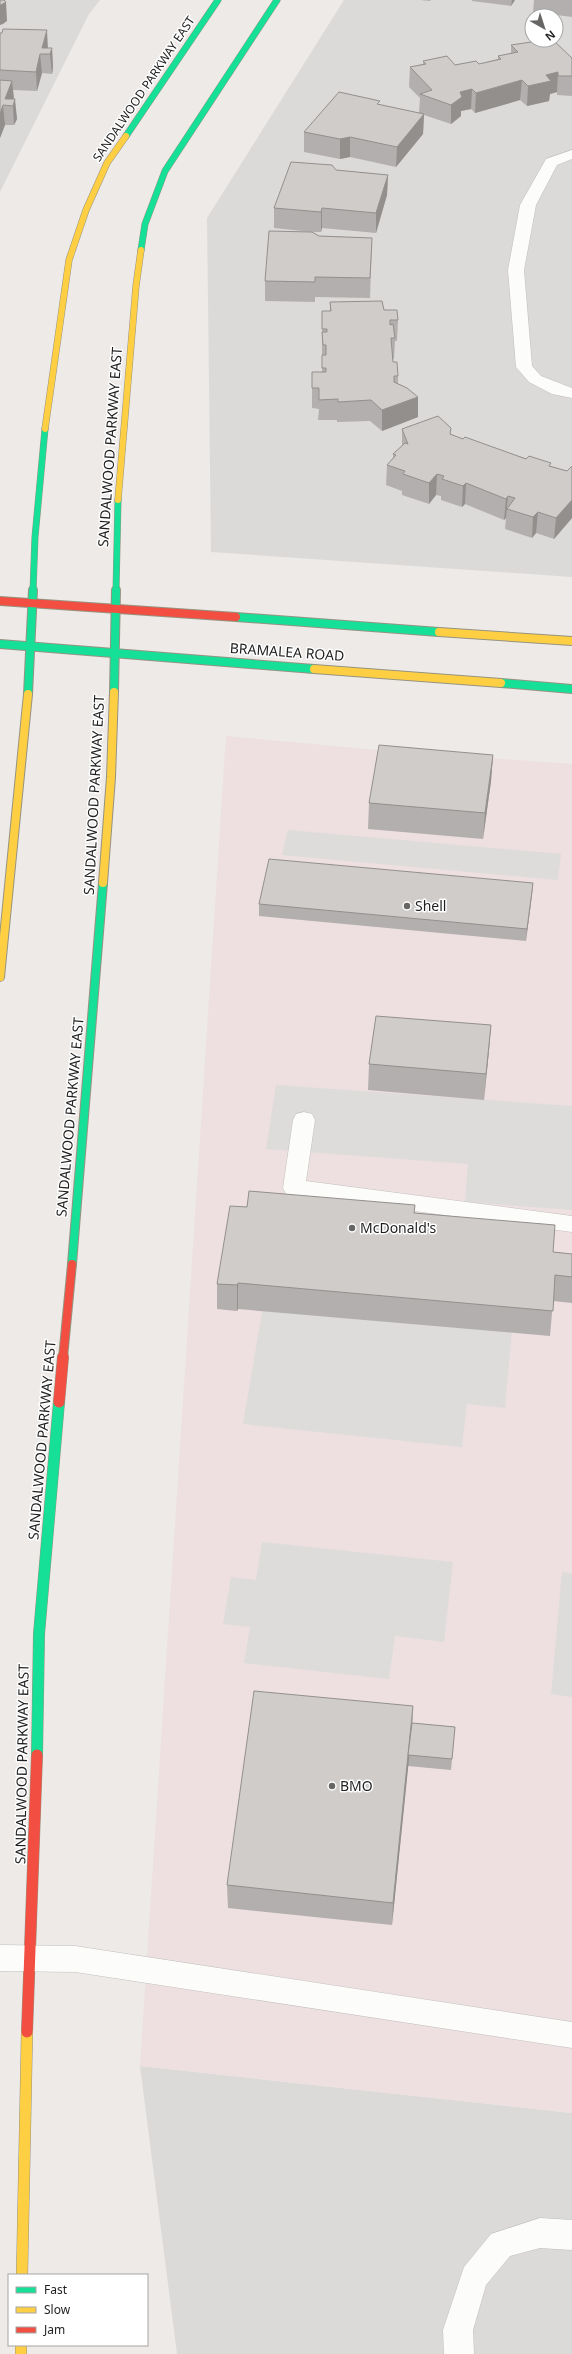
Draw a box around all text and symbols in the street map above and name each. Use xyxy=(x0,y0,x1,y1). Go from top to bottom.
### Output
north arrow xyxy=(524,8,564,48)
street label: SANDALWOOD PARKWAY EAST xyxy=(89,13,199,165)
text: N xyxy=(542,28,559,45)
street label: SANDALWOOD PARKWAY EAST xyxy=(93,346,126,548)
street label: BRAMALEA ROAD xyxy=(229,638,345,665)
street label: SANDALWOOD PARKWAY EAST xyxy=(79,694,108,895)
place label: Shell xyxy=(415,896,446,915)
marker: Shell xyxy=(402,901,412,911)
street label: SANDALWOOD PARKWAY EAST xyxy=(51,1016,88,1218)
place label: McDonald's xyxy=(360,1218,437,1237)
marker: McDonald's xyxy=(347,1223,357,1233)
street label: SANDALWOOD PARKWAY EAST xyxy=(23,1339,60,1541)
street label: SANDALWOOD PARKWAY EAST xyxy=(10,1664,33,1864)
place label: BMO xyxy=(340,1776,373,1795)
marker: BMO xyxy=(327,1781,337,1791)
legend xyxy=(8,2274,148,2346)
text: Fast xyxy=(44,2281,68,2298)
text: Slow xyxy=(44,2301,71,2318)
text: Jam xyxy=(43,2321,65,2338)

